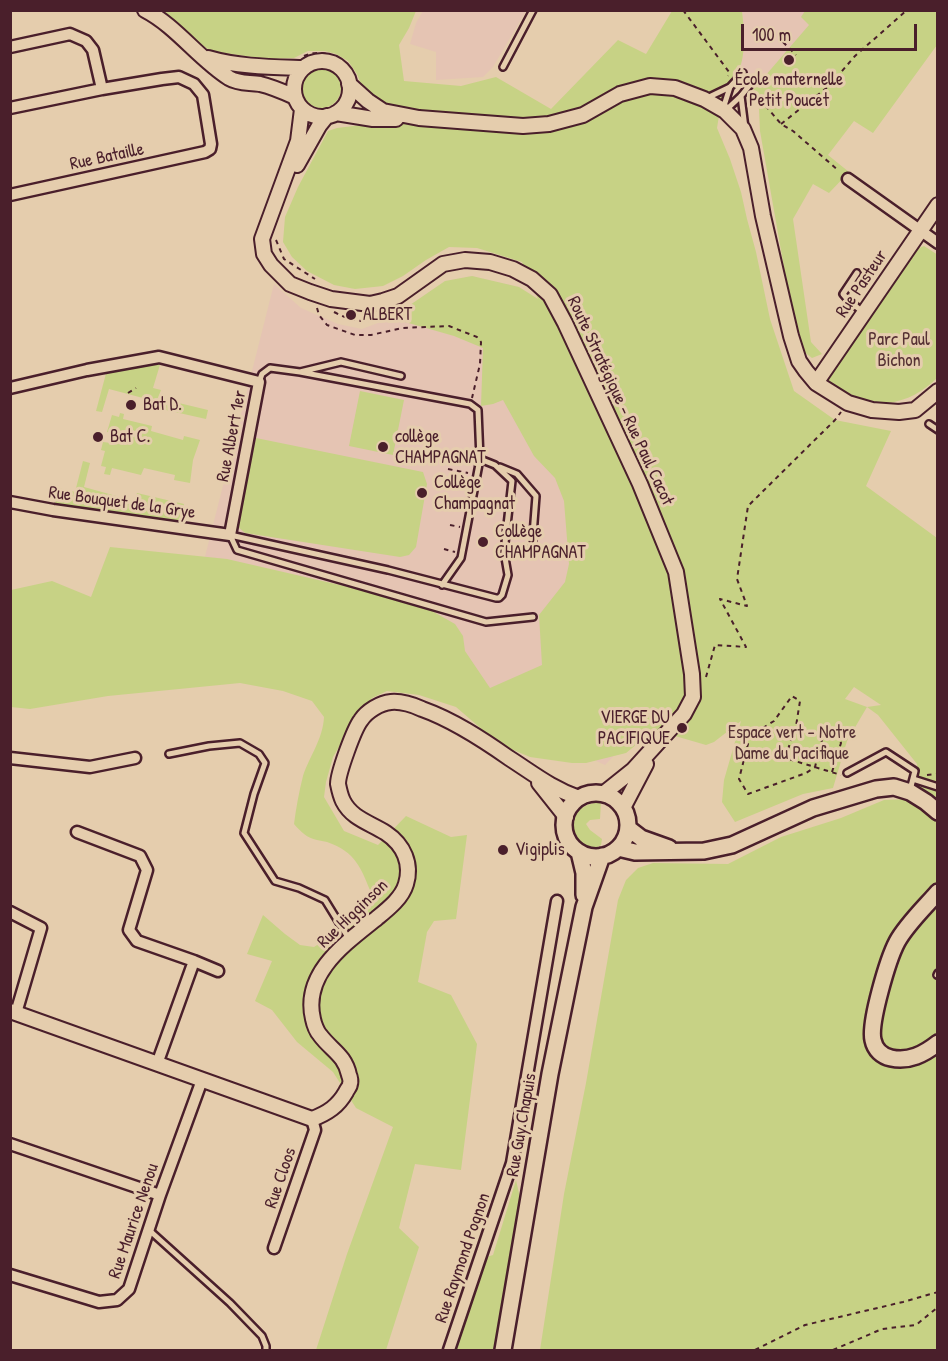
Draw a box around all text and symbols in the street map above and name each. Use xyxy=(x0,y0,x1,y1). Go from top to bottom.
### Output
scale bar xyxy=(744,12,920,50)
text: 100 m xyxy=(752,22,791,47)
marker: École maternelle Petit Poucet xyxy=(782,53,796,67)
place label: École maternelle Petit Poucet xyxy=(735,69,843,112)
street label: Rue Bataille xyxy=(68,139,146,175)
street label: Rue Pasteur xyxy=(832,246,892,322)
street label: Route Stratégique - Rue Paul Cacot xyxy=(562,293,678,509)
place label: ALBERT xyxy=(363,304,412,326)
marker: ALBERT xyxy=(344,308,358,322)
park label: Parc Paul Bichon xyxy=(868,329,930,372)
street label: Rue Albert 1er xyxy=(213,388,251,484)
place label: Bat D. xyxy=(143,394,182,416)
marker: Bat D. xyxy=(124,398,138,412)
place label: Bat C. xyxy=(110,426,150,448)
place label: collège CHAMPAGNAT xyxy=(395,426,486,468)
marker: Bat C. xyxy=(91,430,105,444)
marker: collège CHAMPAGNAT xyxy=(376,440,390,454)
place label: Collège Champagnat xyxy=(434,472,515,514)
street label: Rue Bouquet de la Grye xyxy=(47,482,197,524)
marker: Collège Champagnat xyxy=(415,486,429,500)
place label: Collège CHAMPAGNAT xyxy=(495,521,586,564)
marker: Collège CHAMPAGNAT xyxy=(476,535,490,549)
place label: VIERGE DU PACIFIQUE xyxy=(598,707,670,750)
marker: VIERGE DU PACIFIQUE xyxy=(675,721,689,735)
park label: Espace vert - Notre Dame du Pacifique xyxy=(728,722,856,764)
place label: Vigiplis xyxy=(515,839,565,861)
marker: Vigiplis xyxy=(496,843,510,857)
street label: Rue Higginson xyxy=(313,875,393,953)
street label: Rue Guy Chapuis xyxy=(502,1072,542,1178)
street label: Rue Cloos xyxy=(261,1145,301,1211)
street label: Rue Maurice Nenou xyxy=(104,1161,164,1281)
street label: Rue Raymond Pognon xyxy=(431,1190,495,1326)

